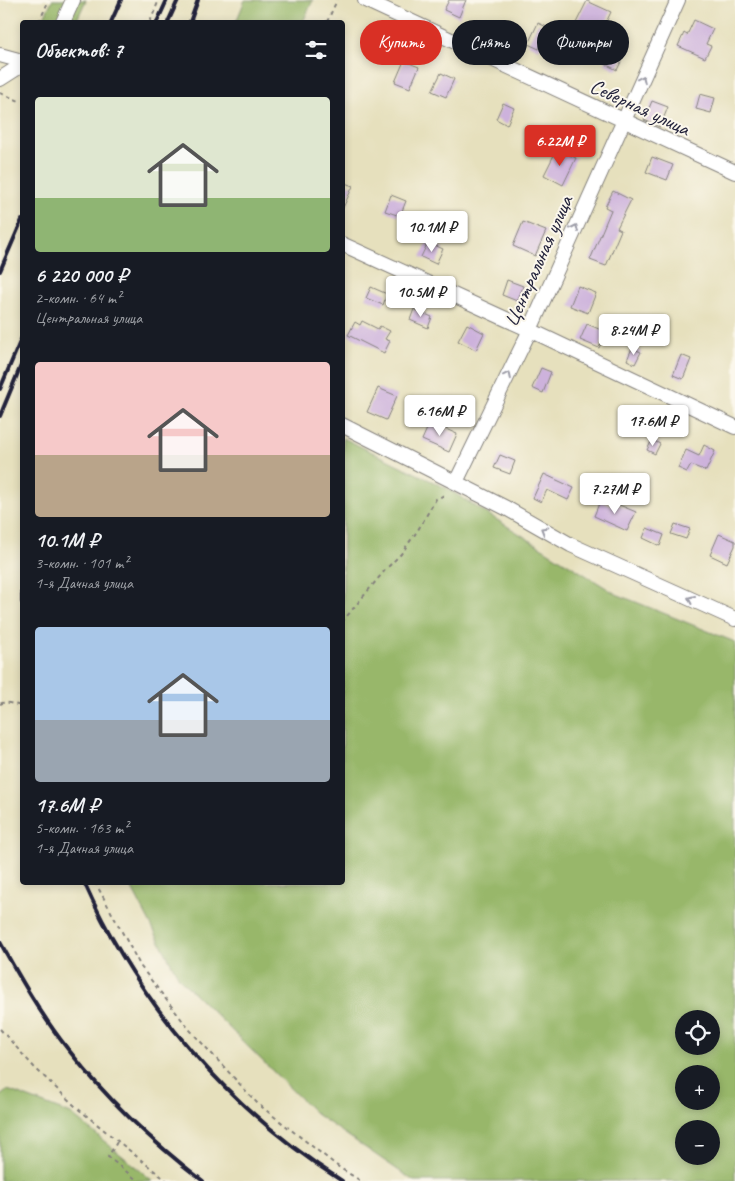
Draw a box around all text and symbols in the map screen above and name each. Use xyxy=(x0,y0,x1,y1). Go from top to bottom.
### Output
chip: Купить xyxy=(360,20,442,65)
chip: Снять xyxy=(452,20,527,65)
chip: Фильтры xyxy=(537,20,629,65)
icon: filters xyxy=(302,36,330,64)
text: Объектов: 7 xyxy=(35,37,123,63)
street label: Северная улица xyxy=(586,73,696,142)
one-way arrow xyxy=(636,75,646,84)
pin: 6.22M ₽ xyxy=(514,124,606,167)
icon: home xyxy=(138,130,228,220)
text: 6.22M ₽ xyxy=(536,131,584,151)
street label: Центральная улица xyxy=(498,190,579,331)
pin: 10.1M ₽ xyxy=(386,210,478,253)
text: 10.1M ₽ xyxy=(408,217,456,237)
one-way arrow xyxy=(569,224,580,233)
text: 6 220 000 ₽ xyxy=(35,262,128,288)
pin: 10.5M ₽ xyxy=(375,276,467,318)
text: 10.5M ₽ xyxy=(397,282,445,302)
text: 2-комн. · 64 m² xyxy=(35,288,121,308)
text: Центральная улица xyxy=(35,308,142,328)
pin: 8.24M ₽ xyxy=(588,314,680,356)
text: 8.24M ₽ xyxy=(610,320,658,340)
one-way arrow xyxy=(502,371,512,380)
pin: 6.16M ₽ xyxy=(394,394,486,437)
icon: home xyxy=(138,395,228,485)
text: 6.16M ₽ xyxy=(415,401,465,421)
pin: 17.6M ₽ xyxy=(607,404,699,447)
text: 17.6M ₽ xyxy=(629,411,677,431)
pin: 7.27M ₽ xyxy=(569,472,661,515)
text: 7.27M ₽ xyxy=(591,479,639,499)
one-way arrow xyxy=(540,526,549,536)
text: 10.1M ₽ xyxy=(35,527,99,553)
text: 3-комн. · 101 m² xyxy=(35,553,128,573)
text: 1-я Дачная улица xyxy=(35,573,133,593)
one-way arrow xyxy=(687,595,696,605)
icon: home xyxy=(138,660,228,750)
text: 17.6M ₽ xyxy=(35,792,99,818)
text: 5-комн. · 163 m² xyxy=(35,818,128,838)
text: 1-я Дачная улица xyxy=(35,838,133,858)
map controls xyxy=(675,1010,720,1165)
button: locate xyxy=(675,1010,720,1055)
button: + xyxy=(675,1065,720,1110)
button: − xyxy=(675,1120,720,1165)

